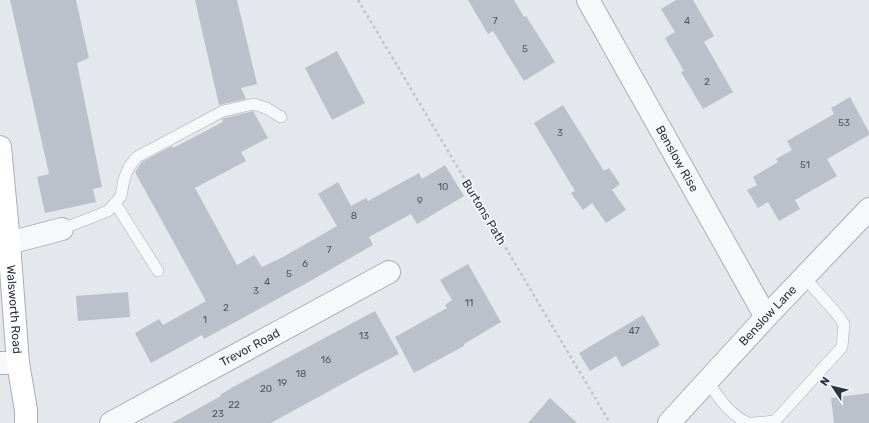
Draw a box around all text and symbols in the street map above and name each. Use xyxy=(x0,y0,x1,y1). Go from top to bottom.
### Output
house number: 7 xyxy=(492,15,498,27)
house number: 4 xyxy=(684,15,690,27)
house number: 5 xyxy=(522,43,528,55)
house number: 2 xyxy=(704,76,710,88)
house number: 53 xyxy=(838,117,850,129)
street label: Benslow Rise xyxy=(653,123,701,195)
house number: 3 xyxy=(557,127,563,139)
house number: 51 xyxy=(800,159,810,171)
street label: Burtons Path xyxy=(459,177,509,247)
house number: 10 xyxy=(438,181,448,193)
house number: 9 xyxy=(417,195,423,207)
house number: 8 xyxy=(351,210,357,222)
house number: 7 xyxy=(326,244,332,256)
house number: 6 xyxy=(302,258,308,270)
street label: Walsworth Road xyxy=(4,264,24,354)
house number: 5 xyxy=(286,268,292,280)
house number: 4 xyxy=(264,276,270,288)
street label: Benslow Lane xyxy=(736,282,800,349)
house number: 3 xyxy=(253,285,259,297)
house number: 11 xyxy=(465,297,473,309)
house number: 2 xyxy=(223,302,229,314)
house number: 1 xyxy=(203,314,207,326)
house number: 47 xyxy=(628,325,640,337)
street label: Trevor Road xyxy=(218,326,282,369)
house number: 13 xyxy=(359,330,369,342)
house number: 16 xyxy=(321,354,331,366)
north arrow xyxy=(813,367,853,407)
house number: 18 xyxy=(296,368,306,380)
text: N xyxy=(818,375,833,389)
house number: 19 xyxy=(277,377,287,389)
house number: 20 xyxy=(260,383,272,395)
house number: 22 xyxy=(228,399,240,411)
house number: 23 xyxy=(212,408,224,420)

